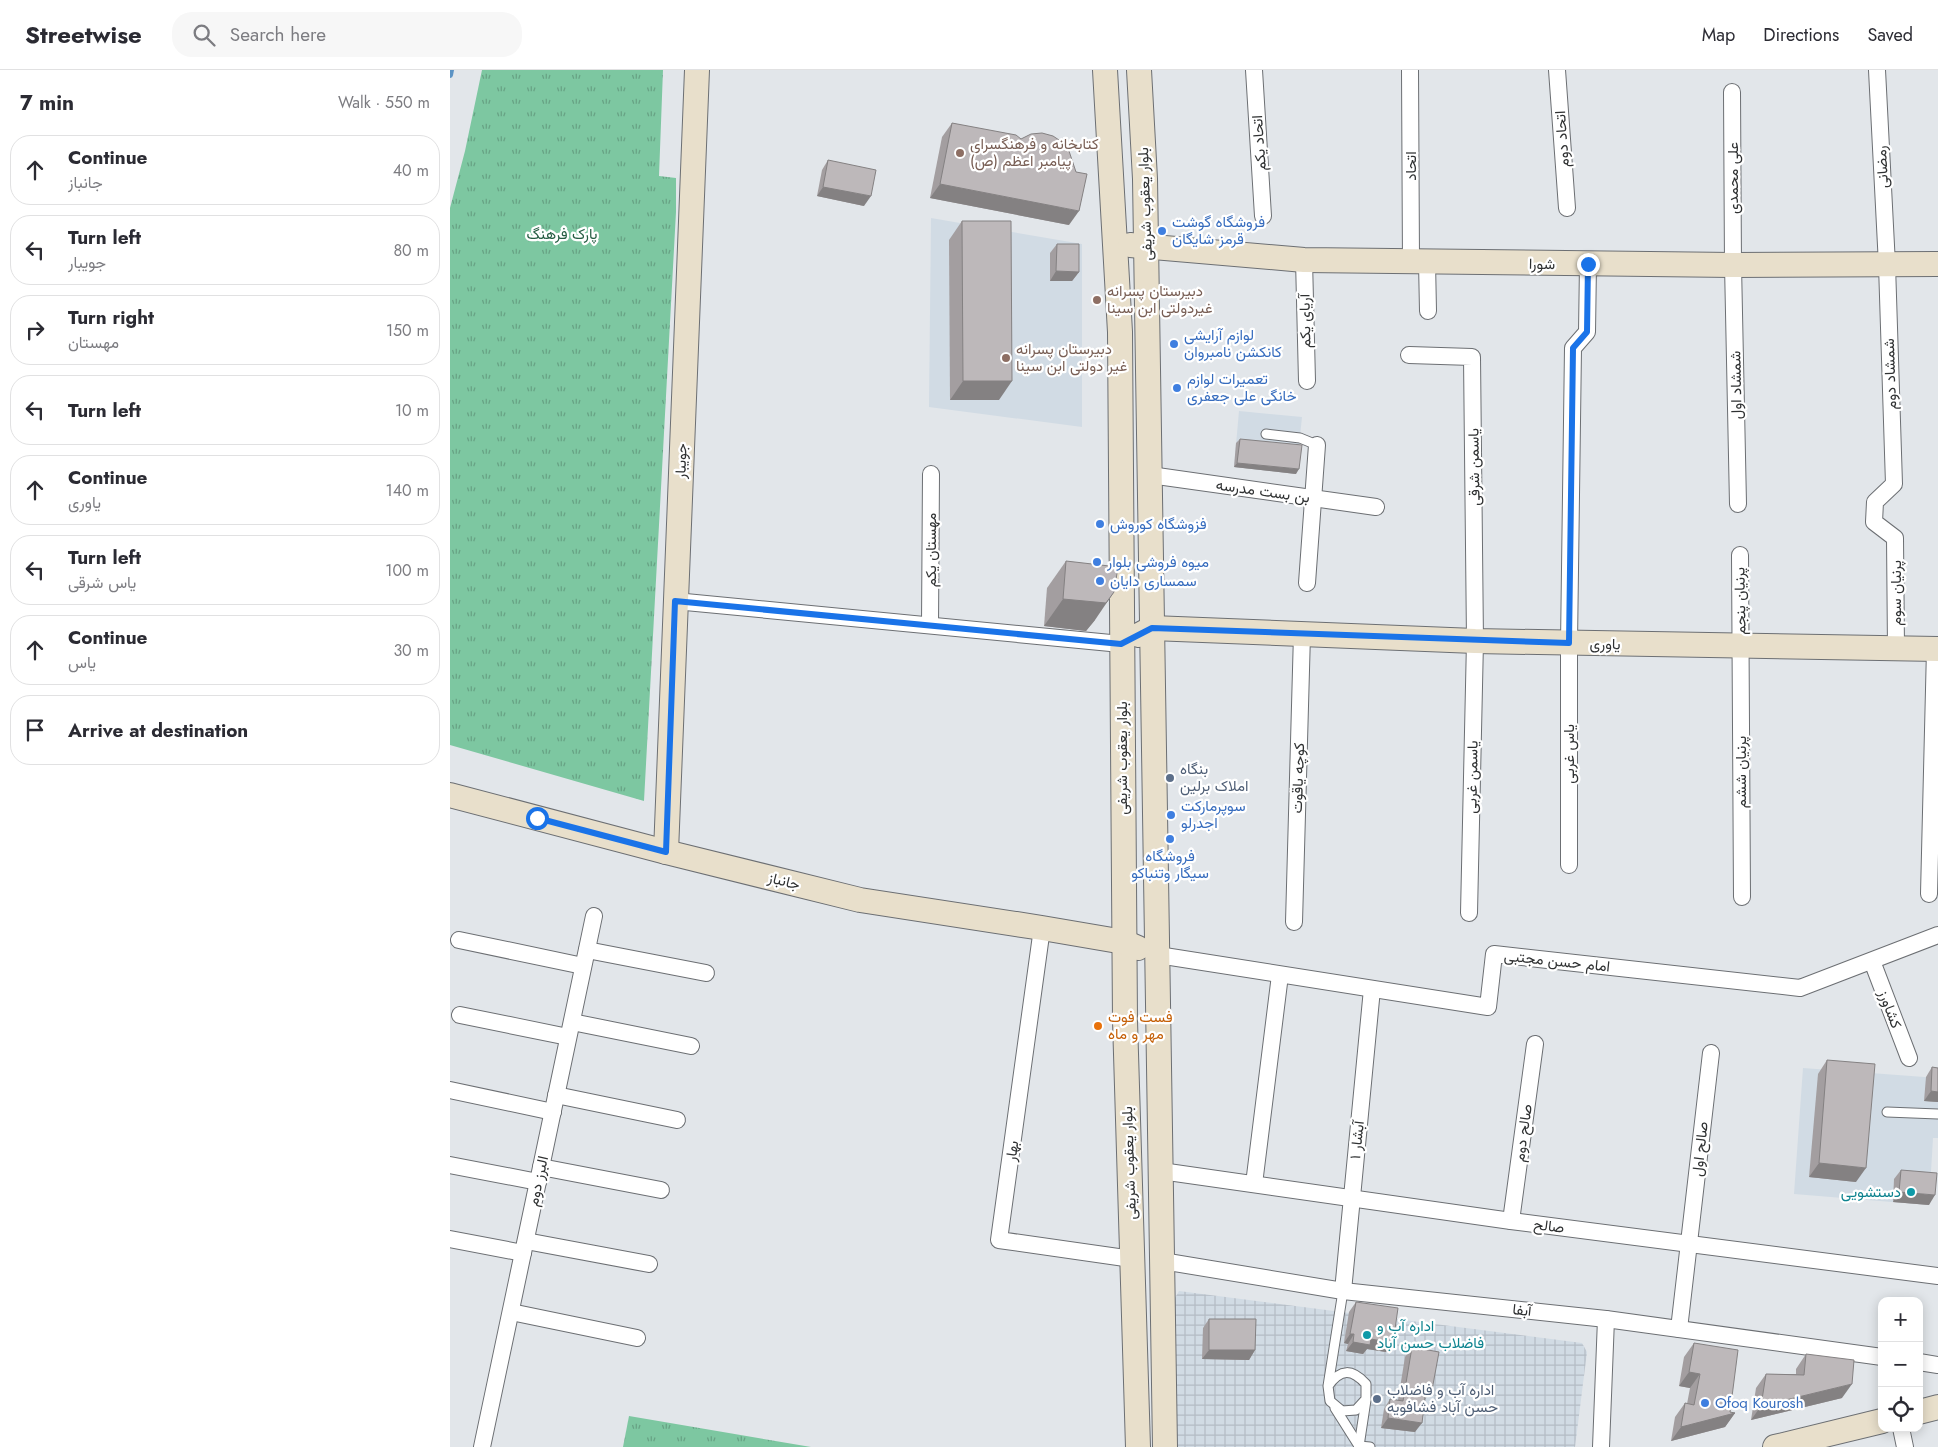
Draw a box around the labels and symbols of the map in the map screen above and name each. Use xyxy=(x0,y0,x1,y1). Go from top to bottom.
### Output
street label: اتحاد دوم xyxy=(1549,110,1575,168)
street label: اتحاد یکم xyxy=(1246,114,1272,172)
place label: کتابخانه و فرهنگسرای پیامبر اعظم (ص) xyxy=(970,133,1099,172)
street label: علی محمدی xyxy=(1722,142,1744,214)
street label: رمضانی xyxy=(1870,145,1894,189)
marker: کتابخانه و فرهنگسرای پیامبر اعظم (ص) xyxy=(954,147,966,159)
street label: بلوار یعقوب شریفی xyxy=(1132,147,1158,261)
street label: اتحاد xyxy=(1400,151,1422,181)
place label: فروشگاه گوشت قرمز شایگان xyxy=(1172,211,1265,250)
park label: پارک فرهنگ xyxy=(526,223,598,245)
marker: فروشگاه گوشت قرمز شایگان xyxy=(1156,225,1168,237)
street label: شورا xyxy=(1529,253,1555,275)
route end xyxy=(1577,253,1600,276)
place label: دبیرستان پسرانه غیردولتی ابن سینا xyxy=(1107,280,1213,319)
street label: آریای یکم xyxy=(1294,292,1316,348)
marker: دبیرستان پسرانه غیردولتی ابن سینا xyxy=(1091,294,1103,306)
place label: لوازم آرایشی کانکشن نامبروان xyxy=(1184,324,1282,363)
place label: دبیرستان پسرانه غیر دولتی ابن سینا xyxy=(1016,338,1127,377)
marker: لوازم آرایشی کانکشن نامبروان xyxy=(1168,338,1180,350)
street label: شمشاد دوم xyxy=(1878,338,1902,410)
street label: شمشاد اول xyxy=(1724,350,1748,419)
marker: دبیرستان پسرانه غیر دولتی ابن سینا xyxy=(1000,352,1012,364)
place label: تعمیرات لوازم خانگی علی جعفری xyxy=(1187,368,1296,407)
marker: تعمیرات لوازم خانگی علی جعفری xyxy=(1171,382,1183,394)
street label: یاسمن شرقی xyxy=(1462,428,1486,506)
street label: جویبار xyxy=(669,443,693,480)
street label: بن بست مدرسه xyxy=(1215,474,1311,508)
street label: مهستان یکم xyxy=(920,513,942,587)
place label: فزوشگاه کوروش xyxy=(1110,513,1207,535)
marker: فزوشگاه کوروش xyxy=(1094,518,1106,530)
place label: میوه فروشی بلوار xyxy=(1106,551,1209,573)
marker: میوه فروشی بلوار xyxy=(1091,556,1103,568)
street label: پرنیان سوم xyxy=(1885,560,1907,626)
street label: پرنیان پنجم xyxy=(1728,567,1752,635)
place label: سمساری دایان xyxy=(1110,570,1197,592)
marker: سمساری دایان xyxy=(1094,575,1106,587)
street label: یاوری xyxy=(1589,633,1621,655)
street label: بلوار یعقوب شریفی xyxy=(1111,701,1133,815)
street label: یاس غربی xyxy=(1558,724,1580,784)
street label: پرنیان ششم xyxy=(1730,736,1752,808)
street label: یاسمن غربی xyxy=(1460,740,1484,814)
street label: کوچه یاقوت xyxy=(1286,742,1310,814)
place label: بنگاه املاک برلین xyxy=(1180,758,1248,797)
marker: بنگاه املاک برلین xyxy=(1164,772,1176,784)
place label: سوپرمارکت اجدرلو xyxy=(1181,795,1246,834)
route start xyxy=(526,807,549,830)
marker: سوپرمارکت اجدرلو xyxy=(1165,809,1177,821)
marker: فروشگاه سیگار وتنباکو xyxy=(1164,833,1176,845)
place label: فروشگاه سیگار وتنباکو xyxy=(1131,845,1209,884)
street label: جانباز xyxy=(765,866,802,896)
street label: امام حسن مجتبی xyxy=(1503,944,1611,978)
street label: کشاورز xyxy=(1872,985,1908,1032)
place label: فست فوت مهر و ماه xyxy=(1108,1006,1173,1045)
marker: فست فوت مهر و ماه xyxy=(1092,1020,1104,1032)
street label: صالح دوم xyxy=(1508,1103,1538,1163)
street label: بلوار یعقوب شریفی xyxy=(1116,1106,1142,1220)
street label: آبشار ۱ xyxy=(1344,1118,1370,1160)
street label: صالح اول xyxy=(1686,1120,1714,1178)
street label: بهار xyxy=(1000,1139,1024,1164)
street label: البرز دوم xyxy=(522,1154,554,1208)
place label: دستشویی xyxy=(1841,1181,1901,1203)
marker: دستشویی xyxy=(1905,1186,1917,1198)
street label: صالح xyxy=(1532,1213,1566,1239)
street label: آبفا xyxy=(1511,1298,1534,1322)
place label: اداره آب و فاضلاب حسن آباد xyxy=(1377,1315,1484,1354)
marker: اداره آب و فاضلاب حسن آباد xyxy=(1361,1329,1373,1341)
place label: اداره آب و فاضلاب حسن آباد فشافویه xyxy=(1387,1379,1498,1418)
place label: Ofoq Kourosh xyxy=(1715,1392,1804,1414)
marker: اداره آب و فاضلاب حسن آباد فشافویه xyxy=(1371,1393,1383,1405)
marker: Ofoq Kourosh xyxy=(1699,1397,1711,1409)

